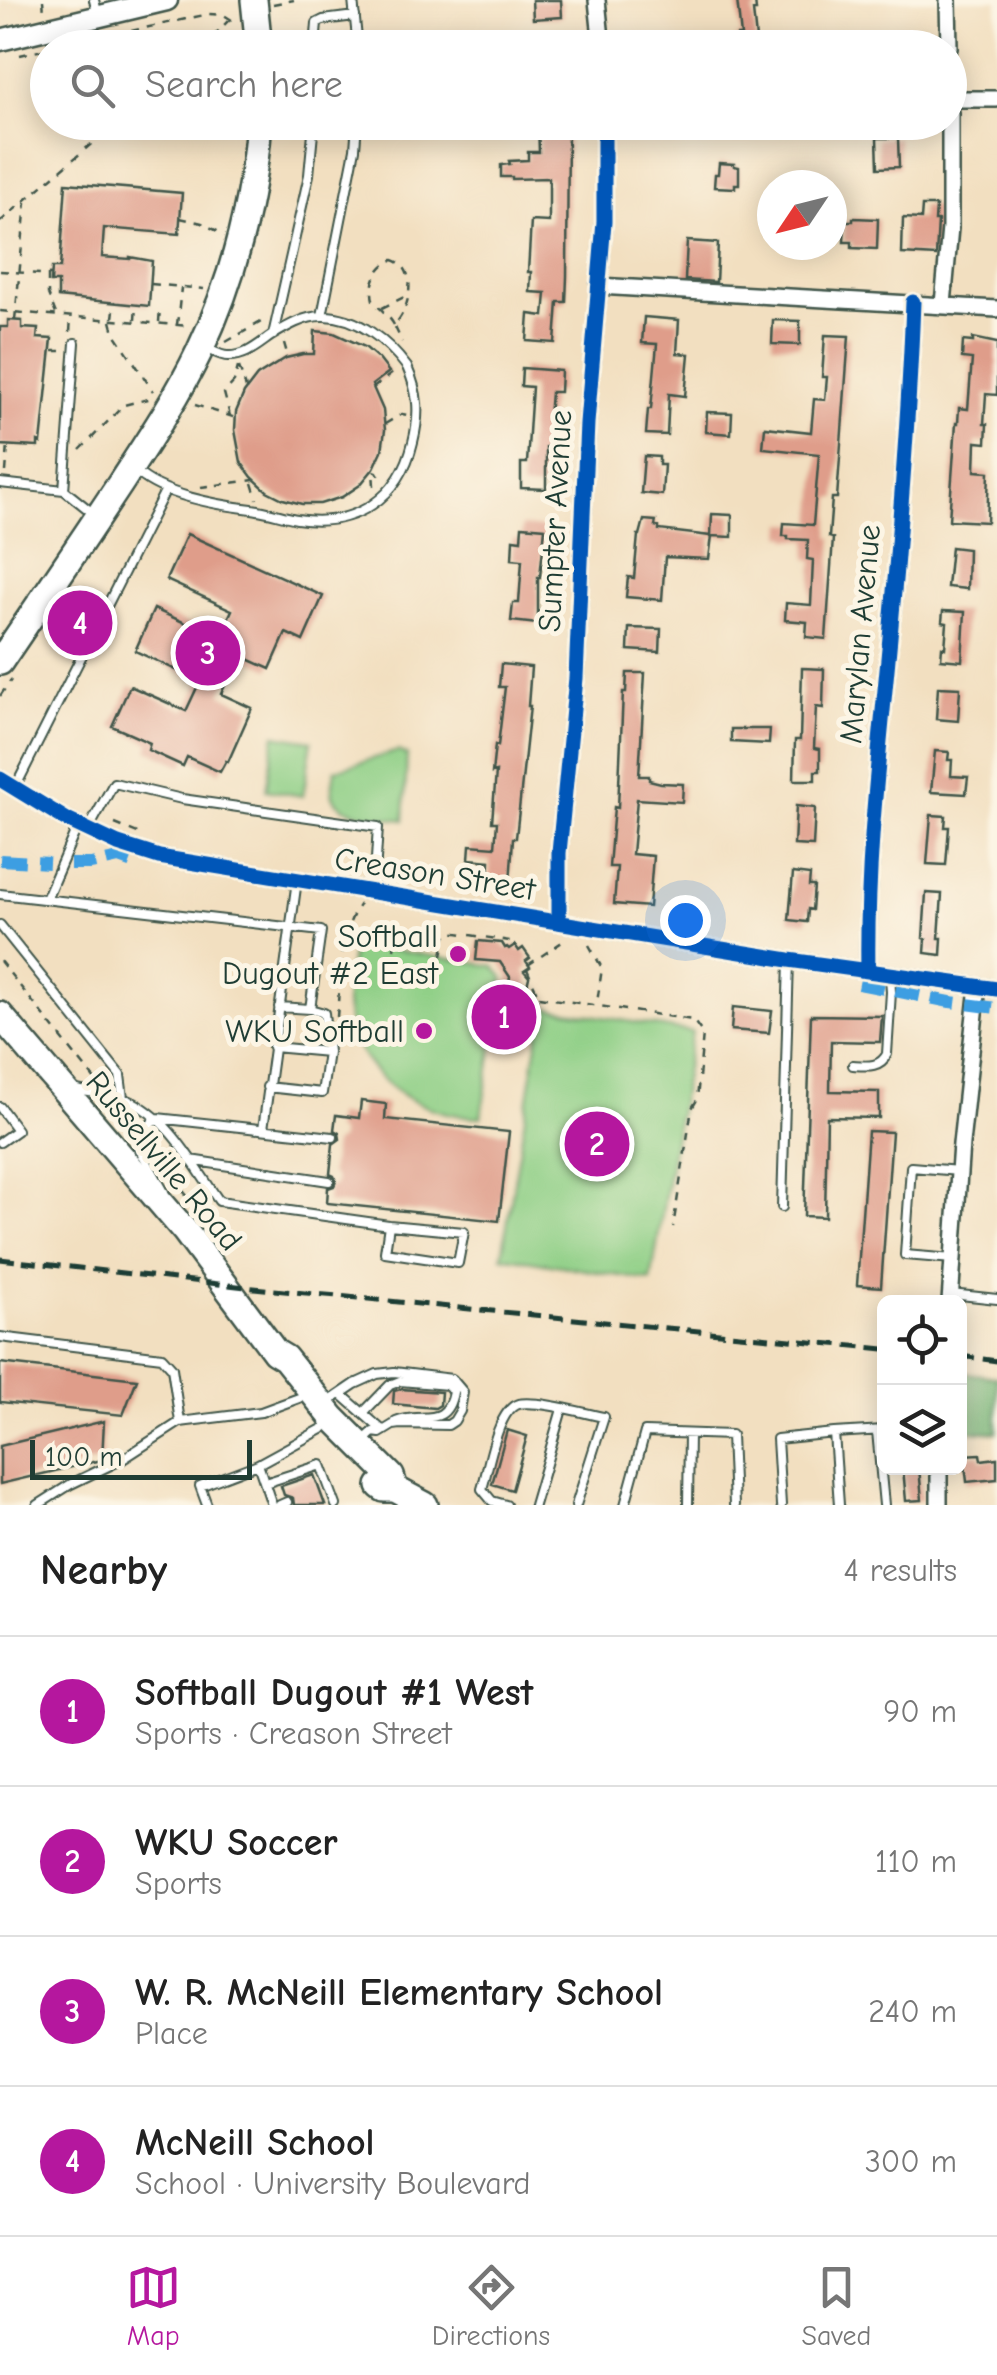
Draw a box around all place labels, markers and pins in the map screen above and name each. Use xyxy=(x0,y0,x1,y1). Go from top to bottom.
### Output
pin: 4 xyxy=(48,586,112,660)
pin: 3 xyxy=(176,616,240,690)
place label: Softball Dugout #2 East xyxy=(222,918,439,992)
marker: Softball Dugout #2 East xyxy=(447,943,469,965)
pin: 1 xyxy=(472,980,536,1054)
place label: WKU Softball xyxy=(225,1013,404,1050)
marker: WKU Softball xyxy=(413,1020,435,1042)
pin: 2 xyxy=(564,1106,630,1182)

